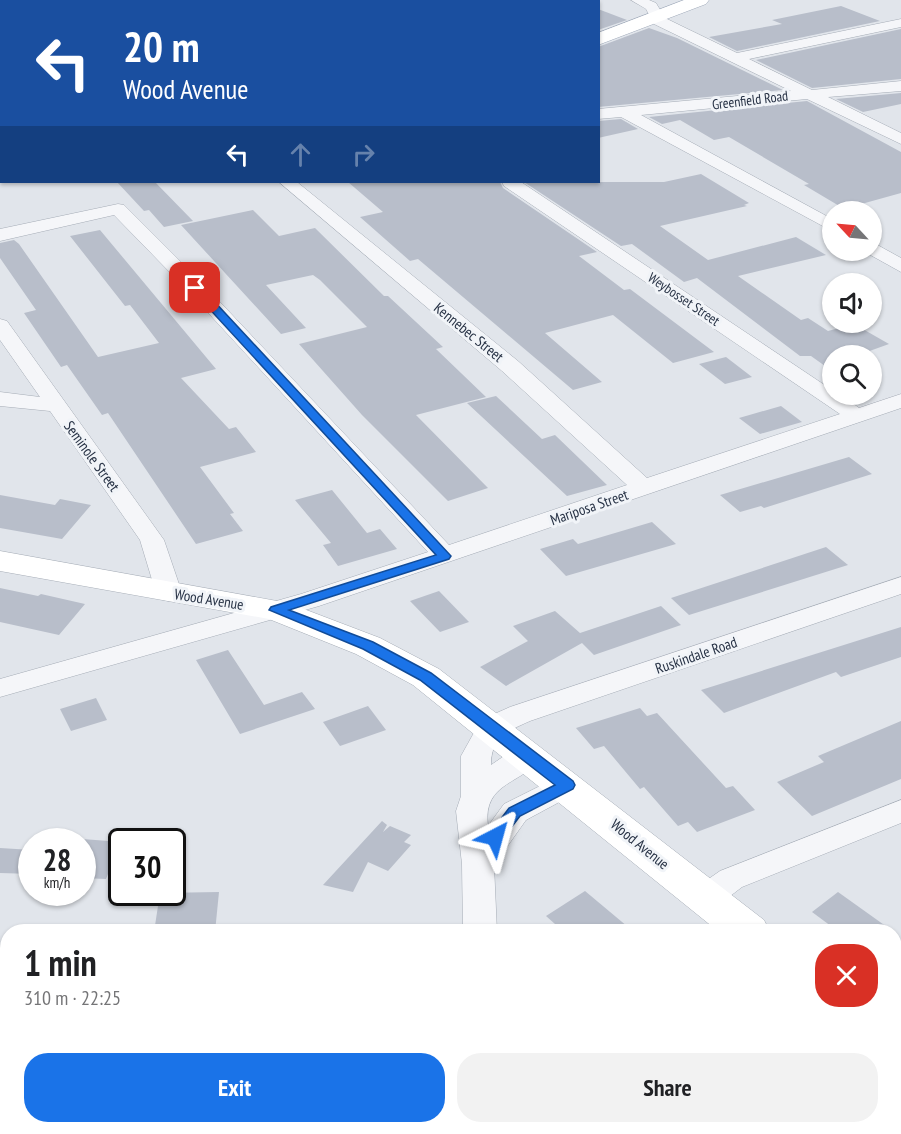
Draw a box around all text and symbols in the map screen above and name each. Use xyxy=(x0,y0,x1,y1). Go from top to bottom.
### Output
text: 20 m xyxy=(123,19,200,74)
icon: left xyxy=(24,24,102,102)
text: Wood Avenue xyxy=(123,72,248,106)
street label: Greenfield Road xyxy=(711,86,789,114)
icon: left xyxy=(221,138,254,171)
icon: ahead xyxy=(284,138,317,171)
icon: right xyxy=(347,138,380,171)
north arrow xyxy=(822,201,882,261)
map controls xyxy=(822,201,882,405)
pin xyxy=(169,262,220,313)
street label: Weybosset Street xyxy=(645,268,724,330)
icon: arrive xyxy=(178,271,211,304)
button: sound xyxy=(822,273,882,333)
street label: Kennebec Street xyxy=(430,298,508,366)
button: search xyxy=(822,345,882,405)
street label: Seminole Street xyxy=(60,417,124,495)
street label: Mariposa Street xyxy=(548,485,630,529)
street label: Wood Avenue xyxy=(173,584,245,614)
street label: Ruskindale Road xyxy=(653,632,739,678)
position arrow xyxy=(463,805,527,869)
street label: Wood Avenue xyxy=(607,815,673,873)
speed limit sign: 30 xyxy=(108,828,186,906)
text: 28 xyxy=(43,840,71,879)
text: km/h xyxy=(44,873,70,892)
text: 1 min xyxy=(24,939,97,986)
button: close xyxy=(815,944,878,1007)
text: 310 m · 22:25 xyxy=(24,985,121,1011)
button: Exit xyxy=(24,1053,445,1122)
button: Share xyxy=(457,1053,878,1122)

